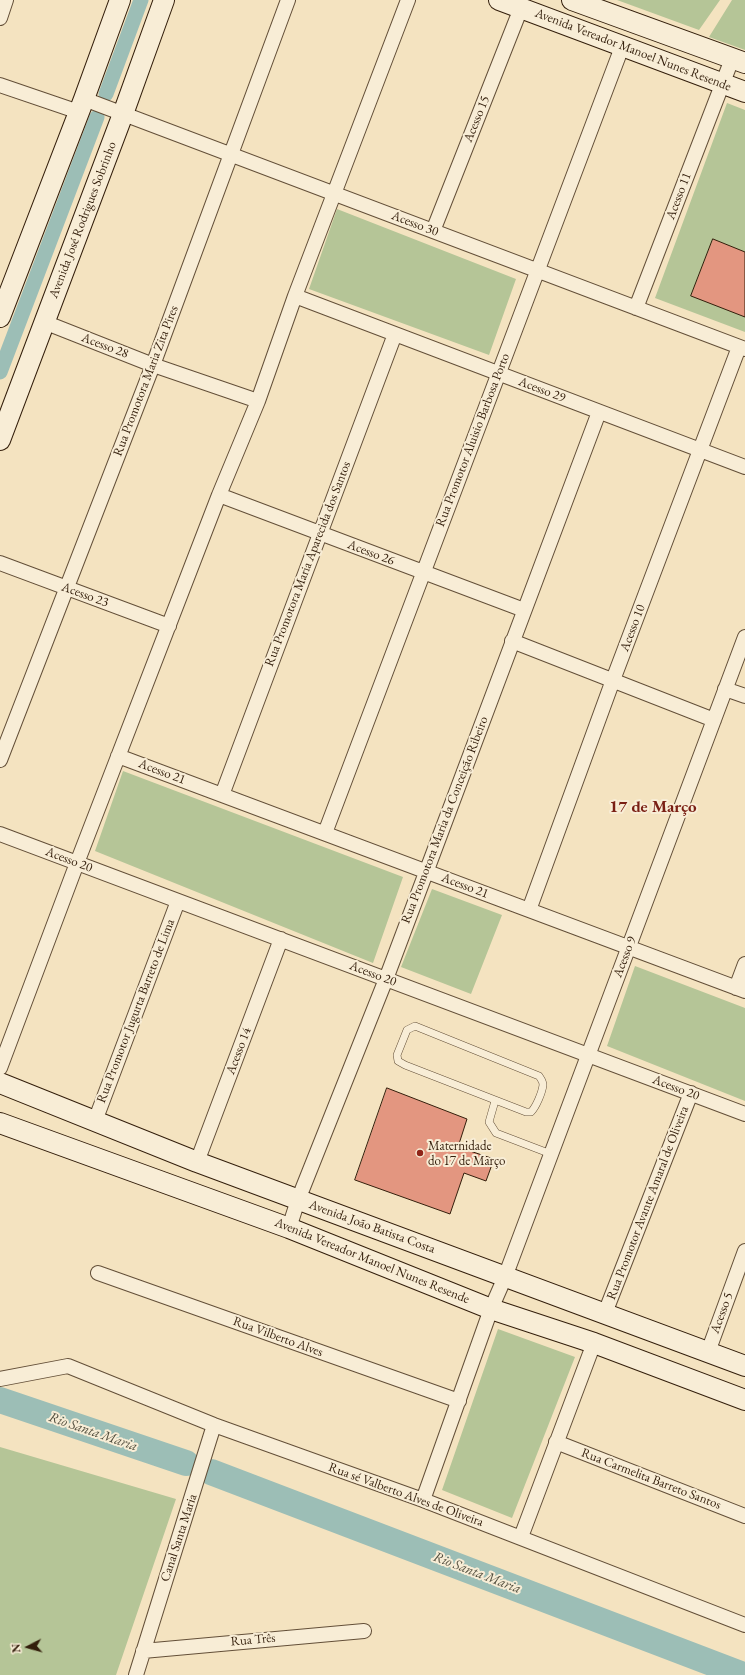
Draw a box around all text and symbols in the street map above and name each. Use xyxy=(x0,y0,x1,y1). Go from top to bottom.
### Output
street label: Avenida Vereador Manoel Nunes Resende xyxy=(533,5,733,95)
street label: Acesso 15 xyxy=(461,93,493,145)
street label: Avenida José Rodrigues Sobrinho xyxy=(46,139,120,301)
street label: Acesso 11 xyxy=(663,170,695,222)
street label: Acesso 30 xyxy=(389,208,441,240)
street label: Rua Promotora Maria Zita Pires xyxy=(110,304,182,458)
street label: Acesso 28 xyxy=(79,330,131,362)
street label: Rua Promotor Aluisio Barbosa Porto xyxy=(433,351,513,529)
street label: Acesso 29 xyxy=(516,374,568,406)
street label: Rua Promotora Maria Aparecida dos Santos xyxy=(262,459,354,669)
street label: Acesso 26 xyxy=(345,537,397,569)
street label: Acesso 23 xyxy=(59,579,111,611)
street label: Acesso 10 xyxy=(617,602,649,654)
street label: Rua Promotora Maria da Conceição Ribeiro xyxy=(398,714,492,926)
street label: Acesso 21 xyxy=(136,756,188,788)
district label: 17 de Março xyxy=(609,797,697,817)
street label: Acesso 20 xyxy=(43,844,95,876)
street label: Acesso 21 xyxy=(439,870,491,902)
street label: Rua Promotor Jugurta Barreto de Lima xyxy=(94,917,178,1105)
street label: Acesso 9 xyxy=(610,934,640,980)
street label: Acesso 20 xyxy=(347,958,399,990)
street label: Acesso 14 xyxy=(223,1025,255,1077)
street label: Acesso 20 xyxy=(650,1072,702,1104)
street label: Rua Promotor Avante Amaral de Oliveira xyxy=(604,1104,692,1302)
place label: Maternidade do 17 de Março xyxy=(428,1138,505,1169)
marker: Maternidade do 17 de Março xyxy=(415,1148,425,1158)
street label: Avenida João Batista Costa xyxy=(307,1197,437,1257)
street label: Avenida Vereador Manoel Nunes Resende xyxy=(272,1215,472,1307)
street label: Acesso 5 xyxy=(707,1290,737,1336)
street label: Rua Vilberto Alves xyxy=(231,1313,325,1361)
water label: Rio Santa Maria xyxy=(46,1409,140,1455)
street label: Rua Carmelita Barreto Santos xyxy=(579,1445,723,1513)
street label: Rua sé Valberto Alves de Oliveira xyxy=(326,1460,486,1530)
street label: Canal Santa Maria xyxy=(157,1492,201,1584)
water label: Rio Santa Maria xyxy=(431,1549,523,1597)
north arrow xyxy=(8,1627,48,1667)
street label: Rua Três xyxy=(230,1630,276,1650)
text: N xyxy=(9,1643,23,1653)

